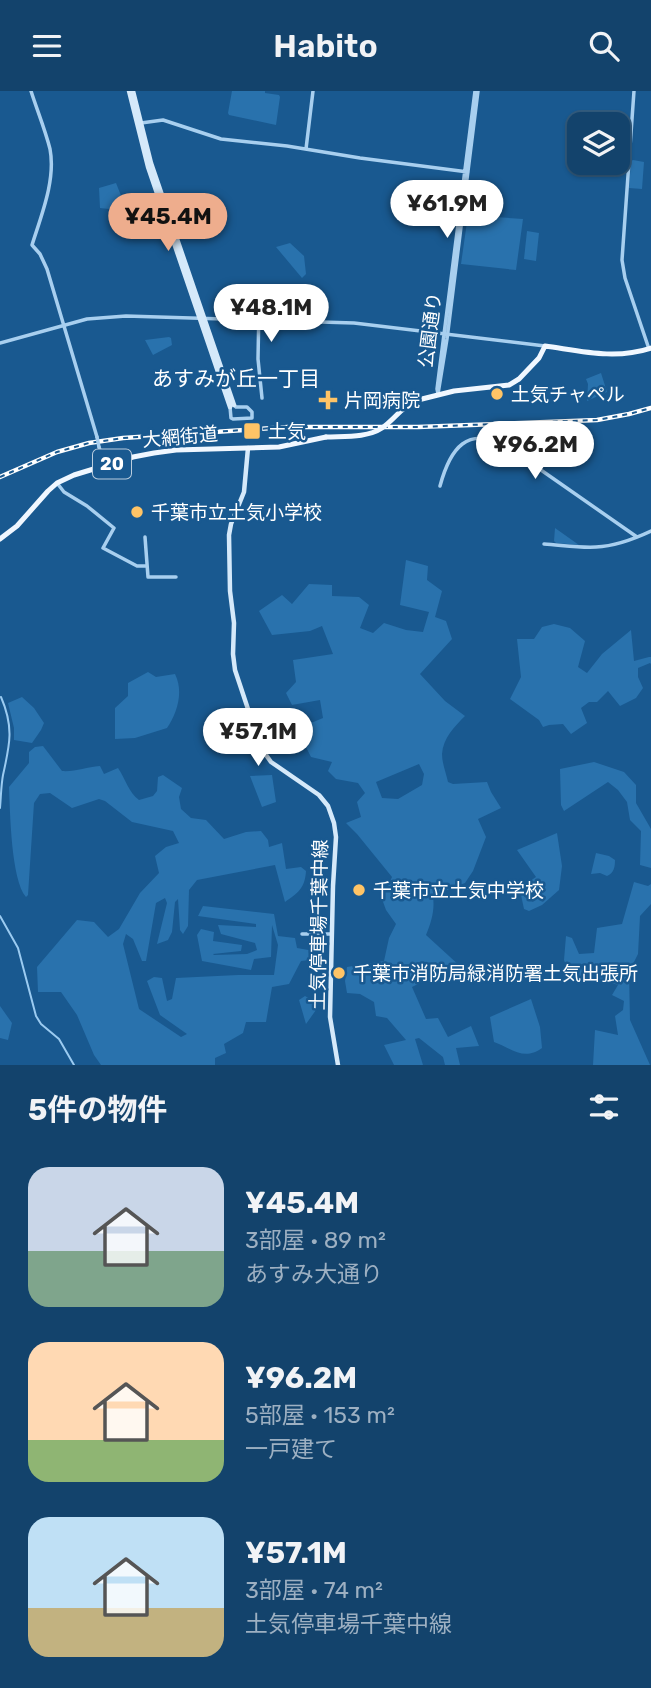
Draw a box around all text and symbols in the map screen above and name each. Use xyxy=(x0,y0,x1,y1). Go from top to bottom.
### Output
icon: menu xyxy=(28,27,66,65)
text: Habito xyxy=(273,27,378,65)
icon: search xyxy=(585,27,623,65)
map controls xyxy=(567,112,630,175)
button: layers xyxy=(567,112,630,175)
pin: ¥61.9M xyxy=(390,181,504,240)
text: ¥61.9M xyxy=(406,189,488,217)
pin: ¥45.4M xyxy=(111,193,225,253)
text: ¥45.4M xyxy=(124,202,212,230)
pin: ¥48.1M xyxy=(214,285,328,344)
street label: 公園通り xyxy=(414,291,446,369)
text: ¥48.1M xyxy=(230,293,312,321)
district label: あすみが丘一丁目 xyxy=(152,366,320,391)
place label: 土気チャペル xyxy=(511,383,625,406)
marker: 土気チャペル xyxy=(489,386,505,402)
place label: 片岡病院 xyxy=(344,389,420,412)
marker: 片岡病院 xyxy=(318,390,338,410)
place label: 土気 xyxy=(268,420,306,443)
marker: 土気 xyxy=(242,421,262,441)
pin: ¥96.2M xyxy=(478,421,592,481)
street label: 大網街道 xyxy=(141,422,219,452)
text: ¥96.2M xyxy=(492,430,578,458)
road number: 20 xyxy=(93,449,131,479)
place label: 千葉市立土気小学校 xyxy=(151,501,322,524)
marker: 千葉市立土気小学校 xyxy=(129,504,145,520)
pin: ¥57.1M xyxy=(201,709,315,768)
text: ¥57.1M xyxy=(219,717,297,745)
street label: 土気停車場千葉中線 xyxy=(306,839,332,1011)
place label: 千葉市立土気中学校 xyxy=(373,879,544,902)
marker: 千葉市立土気中学校 xyxy=(351,882,367,898)
place label: 千葉市消防局緑消防署土気出張所 xyxy=(353,962,638,985)
marker: 千葉市消防局緑消防署土気出張所 xyxy=(331,965,347,981)
icon: filters xyxy=(585,1088,623,1126)
text: 5件の物件 xyxy=(28,1092,167,1128)
text: ¥45.4M xyxy=(245,1185,359,1221)
icon: home xyxy=(84,1195,168,1279)
text: 3部屋 · 89 m² xyxy=(245,1226,386,1254)
text: あすみ大通り xyxy=(245,1260,383,1288)
text: ¥96.2M xyxy=(245,1360,357,1396)
icon: home xyxy=(84,1370,168,1454)
text: 5部屋 · 153 m² xyxy=(245,1401,395,1429)
text: 一戸建て xyxy=(245,1435,337,1463)
text: ¥57.1M xyxy=(245,1535,347,1571)
icon: home xyxy=(84,1545,168,1629)
text: 3部屋 · 74 m² xyxy=(245,1576,383,1604)
text: 土気停車場千葉中線 xyxy=(245,1610,452,1638)

